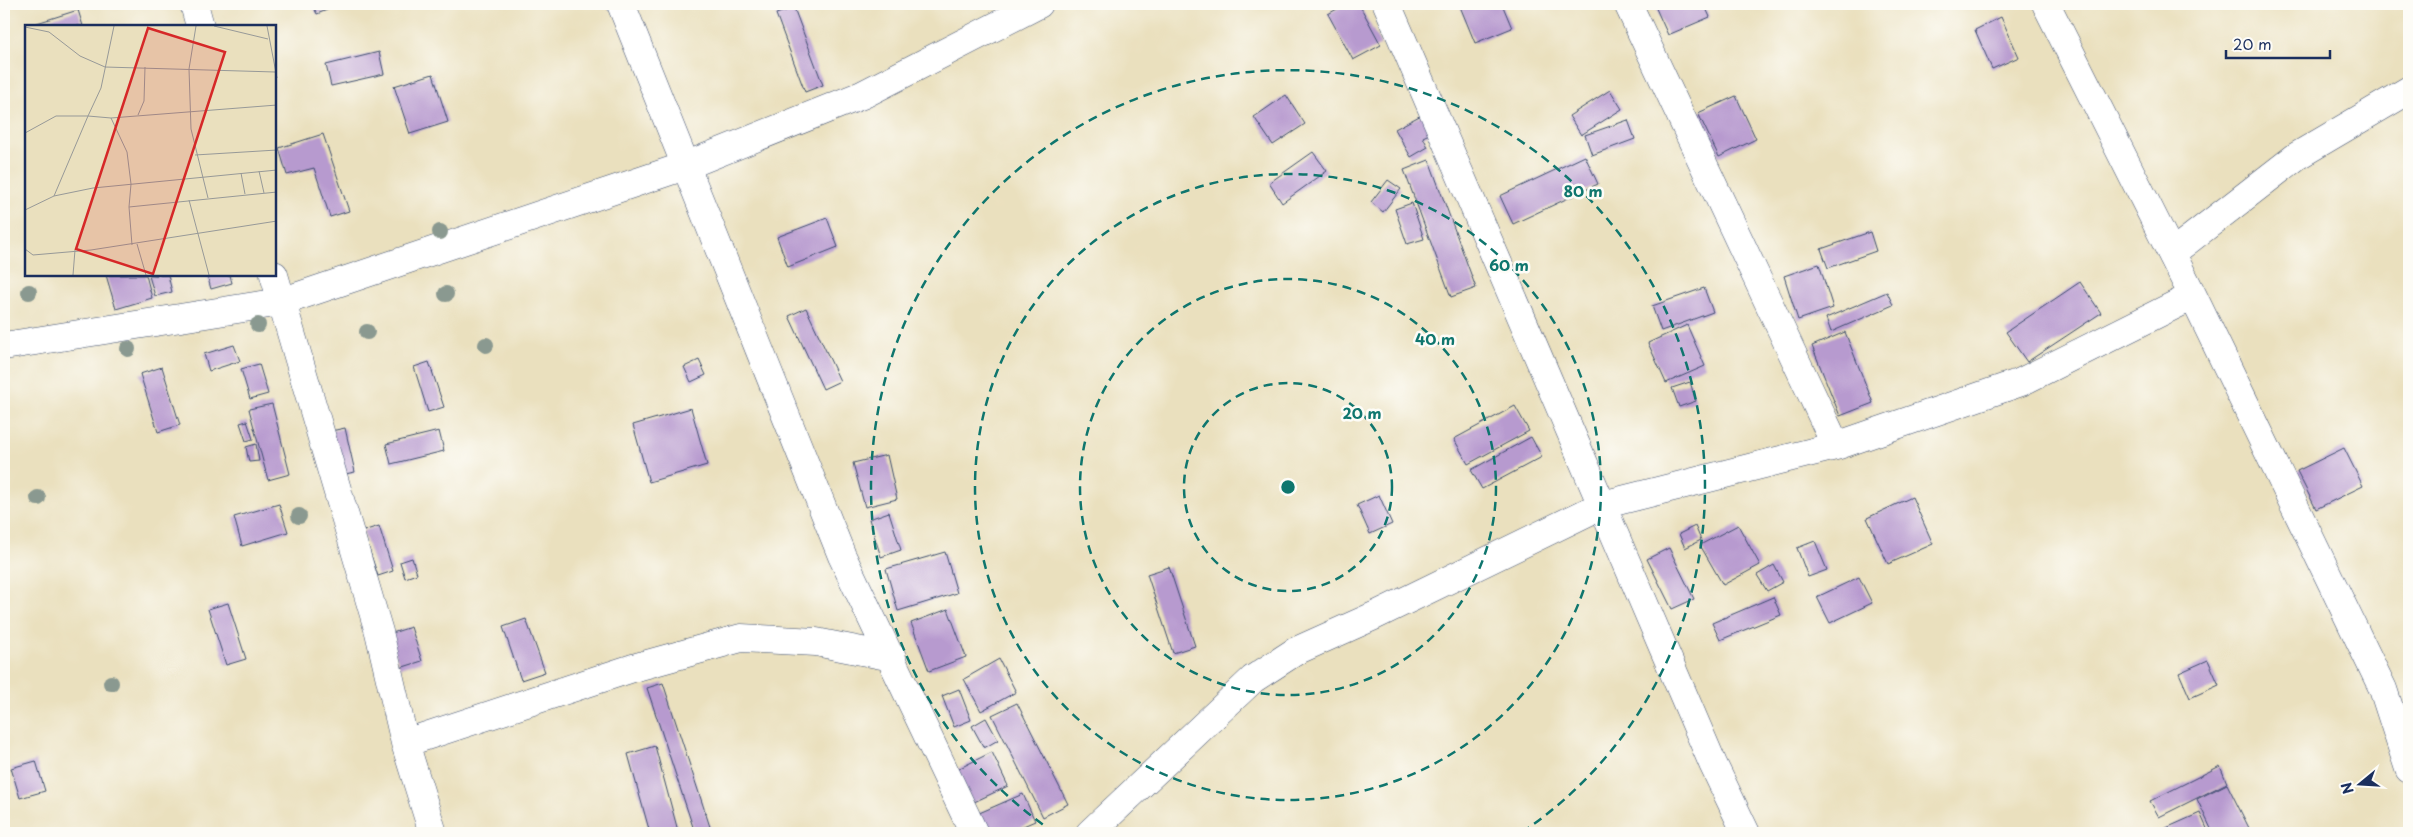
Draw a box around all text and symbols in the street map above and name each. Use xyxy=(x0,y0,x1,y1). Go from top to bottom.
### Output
inset map xyxy=(25,25,276,276)
scale bar xyxy=(2226,28,2329,60)
text: 20 m xyxy=(2233,32,2272,55)
text: 80 m xyxy=(1563,179,1603,202)
text: 60 m xyxy=(1489,253,1529,276)
text: 40 m xyxy=(1415,327,1455,350)
text: 20 m xyxy=(1343,401,1381,424)
centre of rings xyxy=(1279,478,1297,496)
north arrow xyxy=(2336,760,2386,810)
text: N xyxy=(2335,780,2359,797)

